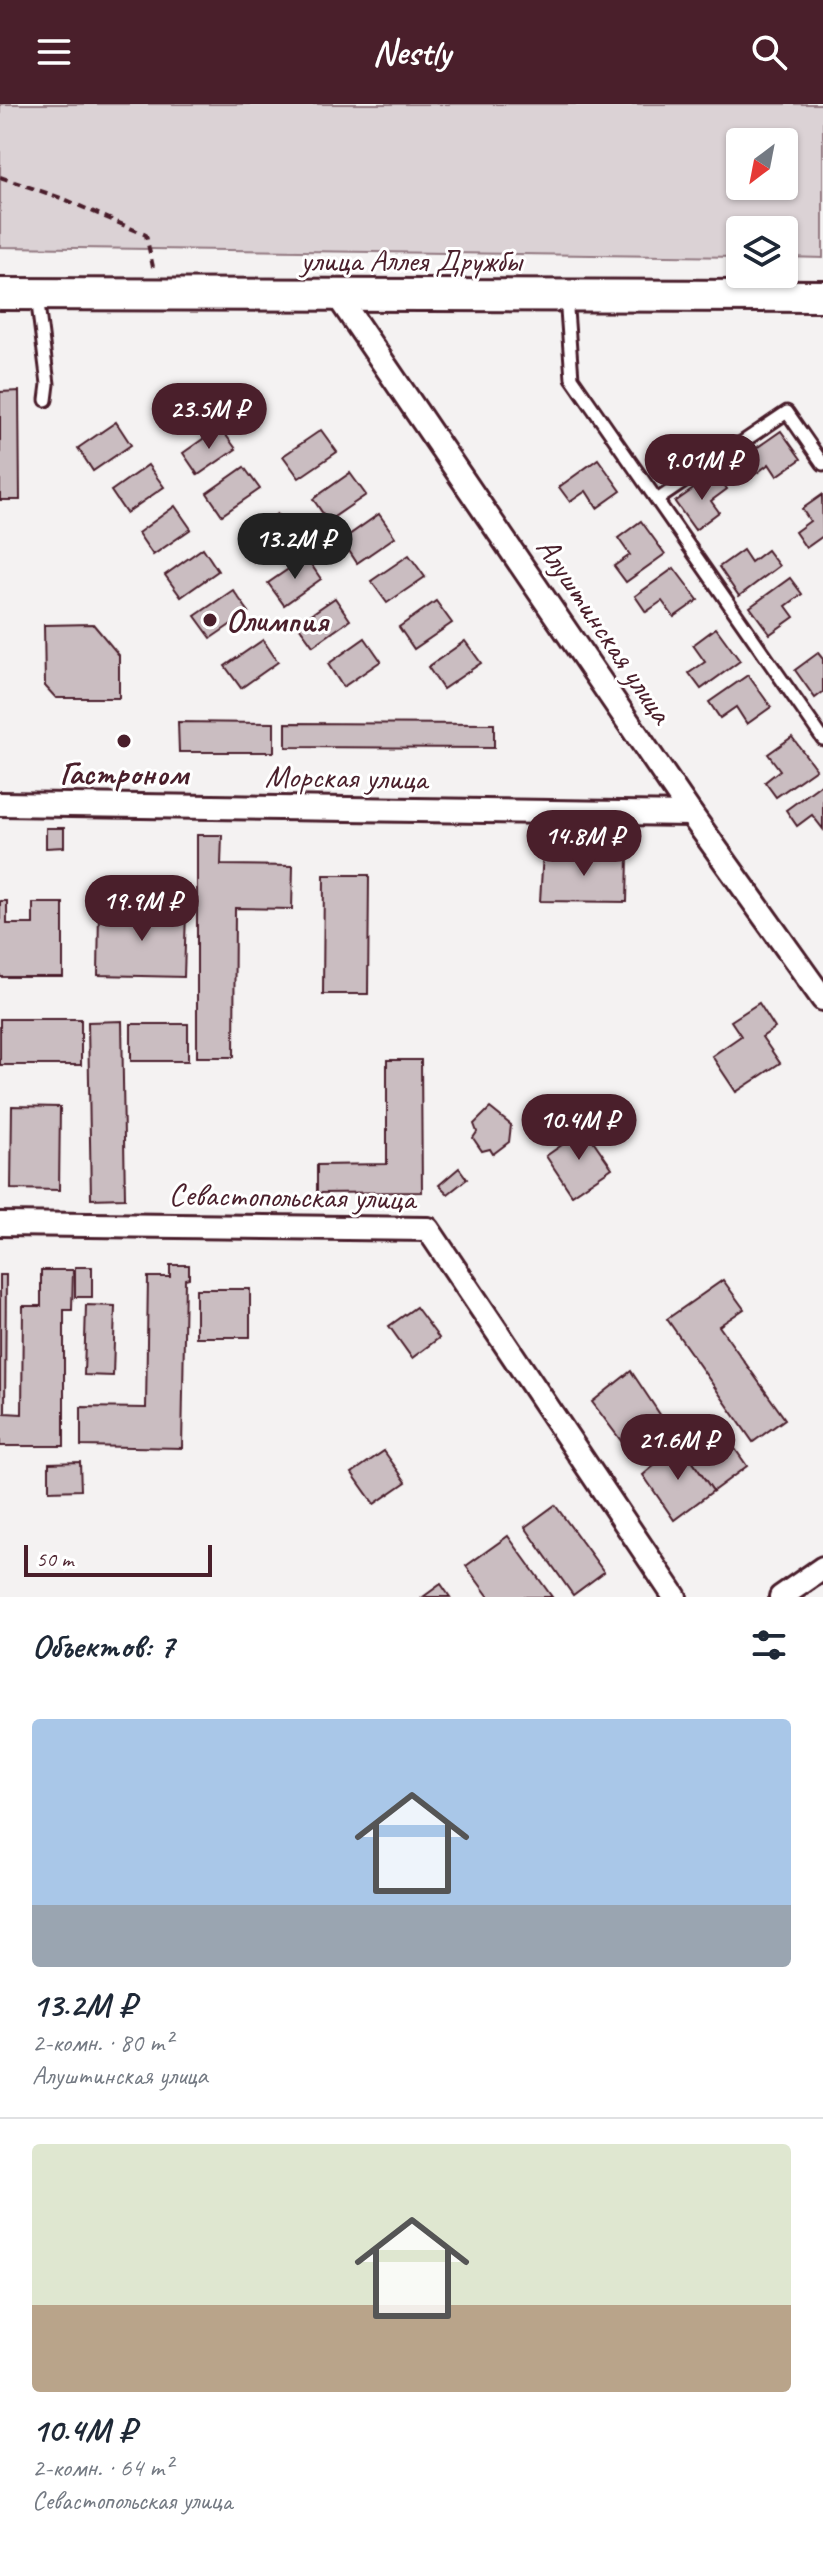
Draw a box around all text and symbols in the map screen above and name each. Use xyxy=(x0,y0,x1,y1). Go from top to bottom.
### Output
text: Nestly xyxy=(373,29,450,75)
icon: menu xyxy=(32,30,76,74)
icon: search xyxy=(747,30,791,74)
north arrow xyxy=(726,128,798,200)
map controls xyxy=(726,128,798,288)
button: layers xyxy=(726,216,798,288)
street label: улица Аллея Дружбы xyxy=(298,240,524,281)
pin: 23.5M ₽ xyxy=(135,383,283,451)
text: 23.5M ₽ xyxy=(170,392,248,425)
pin: 9.01M ₽ xyxy=(628,434,776,502)
text: 9.01M ₽ xyxy=(663,443,741,476)
pin: 13.2M ₽ xyxy=(221,513,369,581)
text: 13.2M ₽ xyxy=(256,522,334,555)
street label: Алуштинская улица xyxy=(527,529,683,733)
place label: Олимпия xyxy=(226,600,330,641)
marker: Олимпия xyxy=(201,611,219,629)
marker: Гастроном xyxy=(115,732,133,750)
place label: Гастроном xyxy=(60,753,191,794)
street label: Морская улица xyxy=(264,756,430,799)
pin: 14.8M ₽ xyxy=(510,810,658,878)
text: 14.8M ₽ xyxy=(545,819,623,852)
pin: 19.9M ₽ xyxy=(68,875,216,943)
text: 19.9M ₽ xyxy=(103,884,181,917)
pin: 10.4M ₽ xyxy=(505,1094,653,1162)
text: 10.4M ₽ xyxy=(540,1103,618,1136)
street label: Севастопольская улица xyxy=(168,1174,418,1219)
pin: 21.6M ₽ xyxy=(604,1414,752,1482)
text: 21.6M ₽ xyxy=(638,1423,718,1456)
scale bar xyxy=(24,1541,212,1577)
text: 50 m xyxy=(36,1545,73,1573)
icon: filters xyxy=(747,1623,791,1667)
text: Объектов: 7 xyxy=(32,1624,174,1667)
icon: home xyxy=(340,1771,484,1915)
text: 13.2M ₽ xyxy=(32,1983,135,2026)
text: 2-комн. · 80 m² xyxy=(32,2026,172,2059)
text: Алуштинская улица xyxy=(32,2059,208,2092)
icon: home xyxy=(340,2196,484,2340)
text: 10.4M ₽ xyxy=(32,2408,135,2451)
text: 2-комн. · 64 m² xyxy=(32,2451,172,2484)
text: Севастопольская улица xyxy=(32,2484,232,2517)

